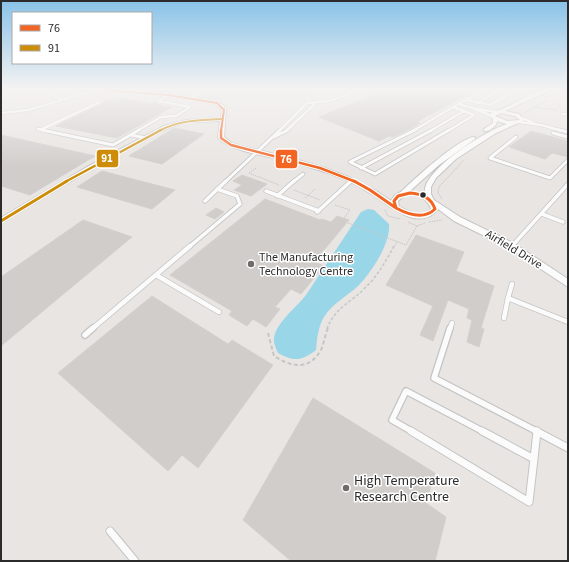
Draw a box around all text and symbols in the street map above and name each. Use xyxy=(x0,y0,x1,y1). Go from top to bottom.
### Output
legend xyxy=(12,12,152,64)
text: 76 xyxy=(48,20,60,37)
text: 91 xyxy=(48,40,60,57)
line badge: 91 xyxy=(96,149,119,168)
line badge: 76 xyxy=(275,149,298,169)
text: 91 xyxy=(101,151,113,166)
text: 76 xyxy=(280,152,292,167)
unlabelled marker xyxy=(418,190,428,200)
street label: Airfield Drive xyxy=(482,226,546,273)
place label: The Manufacturing Technology Centre xyxy=(259,249,353,280)
marker: The Manufacturing Technology Centre xyxy=(246,259,256,269)
place label: High Temperature Research Centre xyxy=(354,471,459,507)
marker: High Temperature Research Centre xyxy=(341,483,351,493)

